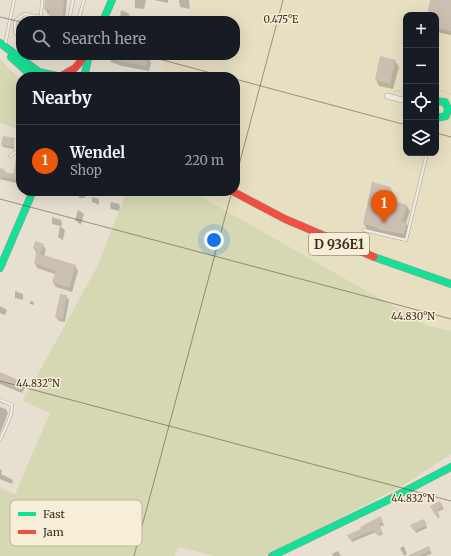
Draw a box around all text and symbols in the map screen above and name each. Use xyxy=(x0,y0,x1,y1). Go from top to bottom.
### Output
map controls xyxy=(403,12,439,156)
button: + xyxy=(403,12,439,48)
text: 0.475°E xyxy=(264,13,299,26)
search box xyxy=(16,16,240,60)
icon: search xyxy=(30,27,52,49)
text: Search here xyxy=(62,29,146,48)
button: − xyxy=(403,48,439,84)
button: locate xyxy=(403,84,439,120)
text: Nearby xyxy=(32,87,92,109)
button: layers xyxy=(403,120,439,156)
text: Wendel xyxy=(70,143,125,162)
text: 1 xyxy=(42,152,48,169)
text: 220 m xyxy=(185,152,224,169)
text: Shop xyxy=(70,162,102,179)
pin: 1 xyxy=(371,190,397,223)
your location xyxy=(204,230,224,250)
road number: D 936E1 xyxy=(309,233,369,255)
text: 44.830°N xyxy=(391,310,435,323)
text: 44.832°N xyxy=(16,377,60,390)
text: 44.832°N xyxy=(391,492,435,505)
legend xyxy=(10,500,142,546)
text: Fast xyxy=(43,507,66,521)
text: Jam xyxy=(42,525,64,539)

